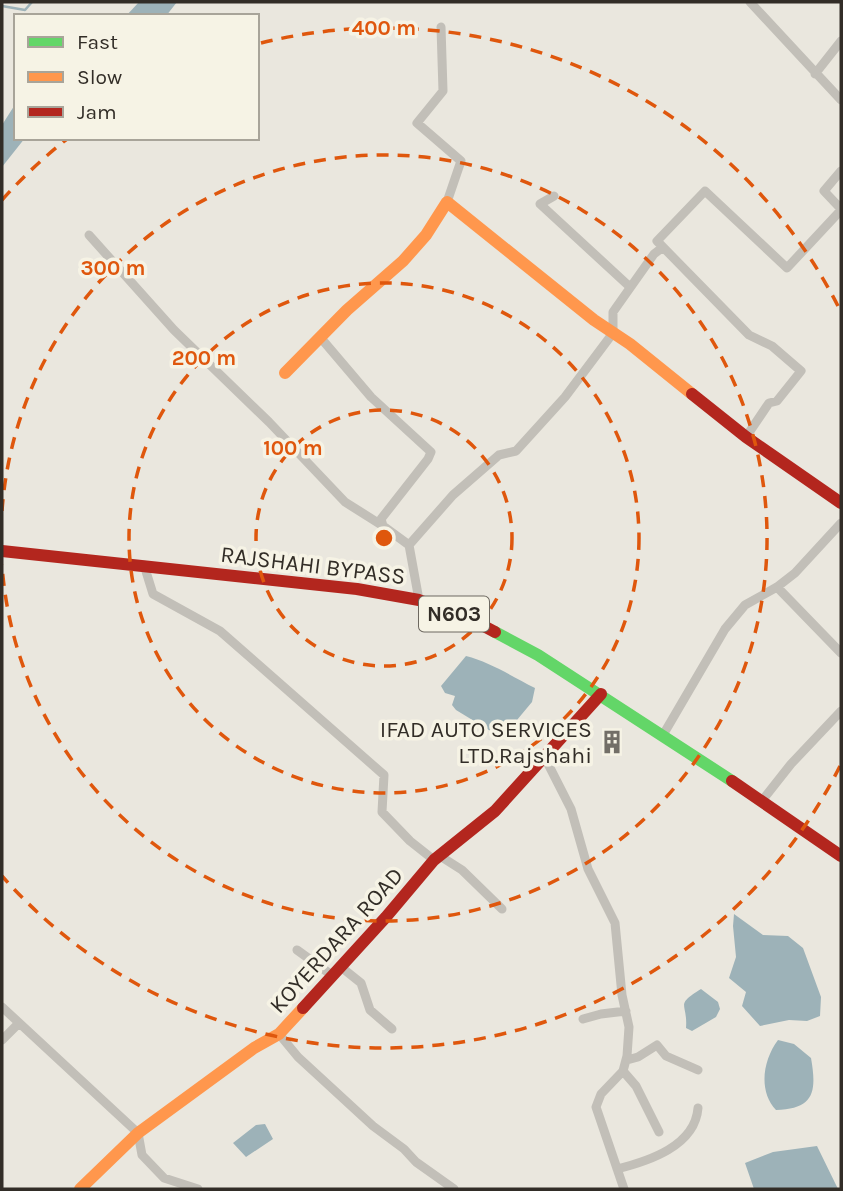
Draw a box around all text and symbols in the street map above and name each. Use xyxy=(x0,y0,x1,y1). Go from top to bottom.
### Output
legend xyxy=(14,14,259,140)
text: 400 m xyxy=(352,16,416,40)
text: Fast xyxy=(77,30,118,54)
text: Slow xyxy=(77,65,122,89)
text: Jam xyxy=(77,100,117,124)
text: 300 m xyxy=(81,256,145,280)
text: 200 m xyxy=(172,346,236,370)
text: 100 m xyxy=(263,436,323,460)
centre of rings xyxy=(372,526,396,550)
street label: RAJSHAHI BYPASS xyxy=(219,541,407,590)
road number: N603 xyxy=(419,596,489,632)
place label: IFAD AUTO SERVICES LTD.Rajshahi xyxy=(380,716,592,769)
building icon: IFAD AUTO SERVICES LTD.Rajshahi xyxy=(598,728,626,756)
street label: KOYERDARA ROAD xyxy=(264,862,409,1019)

